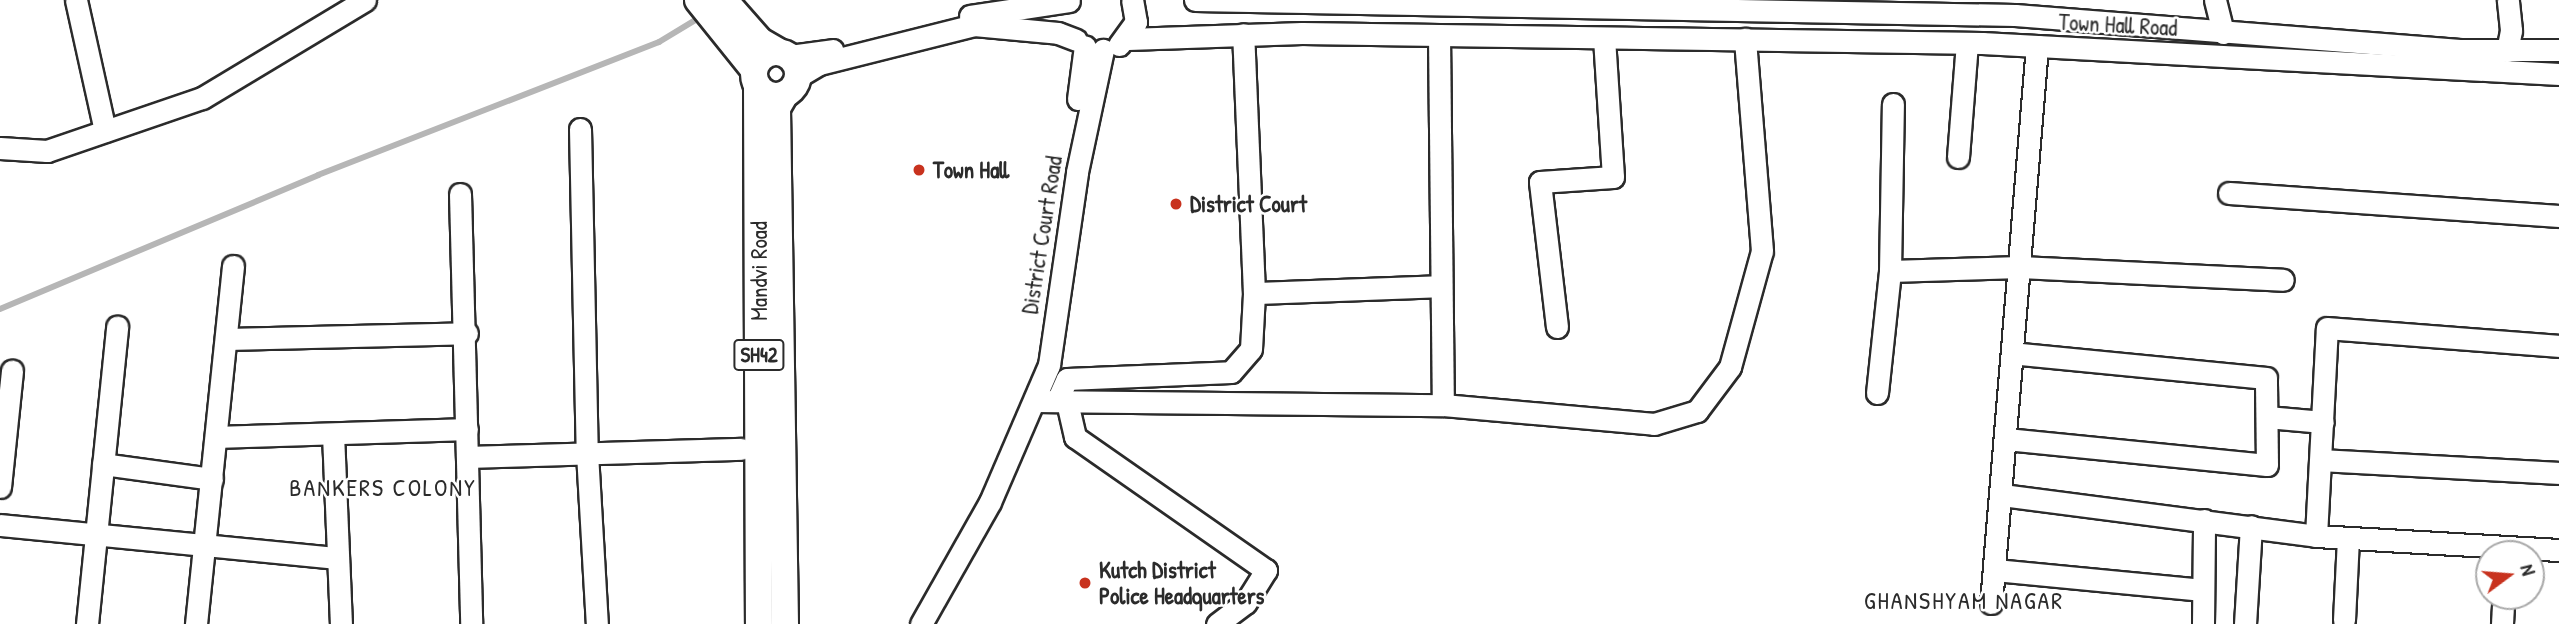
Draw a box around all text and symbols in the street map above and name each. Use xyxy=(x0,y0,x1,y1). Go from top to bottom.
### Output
street label: Town Hall Road xyxy=(2058,8,2178,42)
street label: District Court Road xyxy=(1016,154,1068,316)
place label: Town Hall xyxy=(933,156,1009,184)
marker: Town Hall xyxy=(911,162,927,178)
place label: District Court xyxy=(1190,190,1307,218)
marker: District Court xyxy=(1168,196,1184,212)
street label: Mandvi Road xyxy=(745,221,773,321)
road number: SH42 xyxy=(733,338,785,372)
district label: BANKERS COLONY xyxy=(291,474,475,502)
north arrow xyxy=(2475,540,2545,610)
place label: Kutch District Police Headquarters xyxy=(1099,556,1264,610)
text: N xyxy=(2514,561,2542,578)
marker: Kutch District Police Headquarters xyxy=(1077,575,1093,591)
district label: GHANSHYAM NAGAR xyxy=(1866,587,2062,615)

